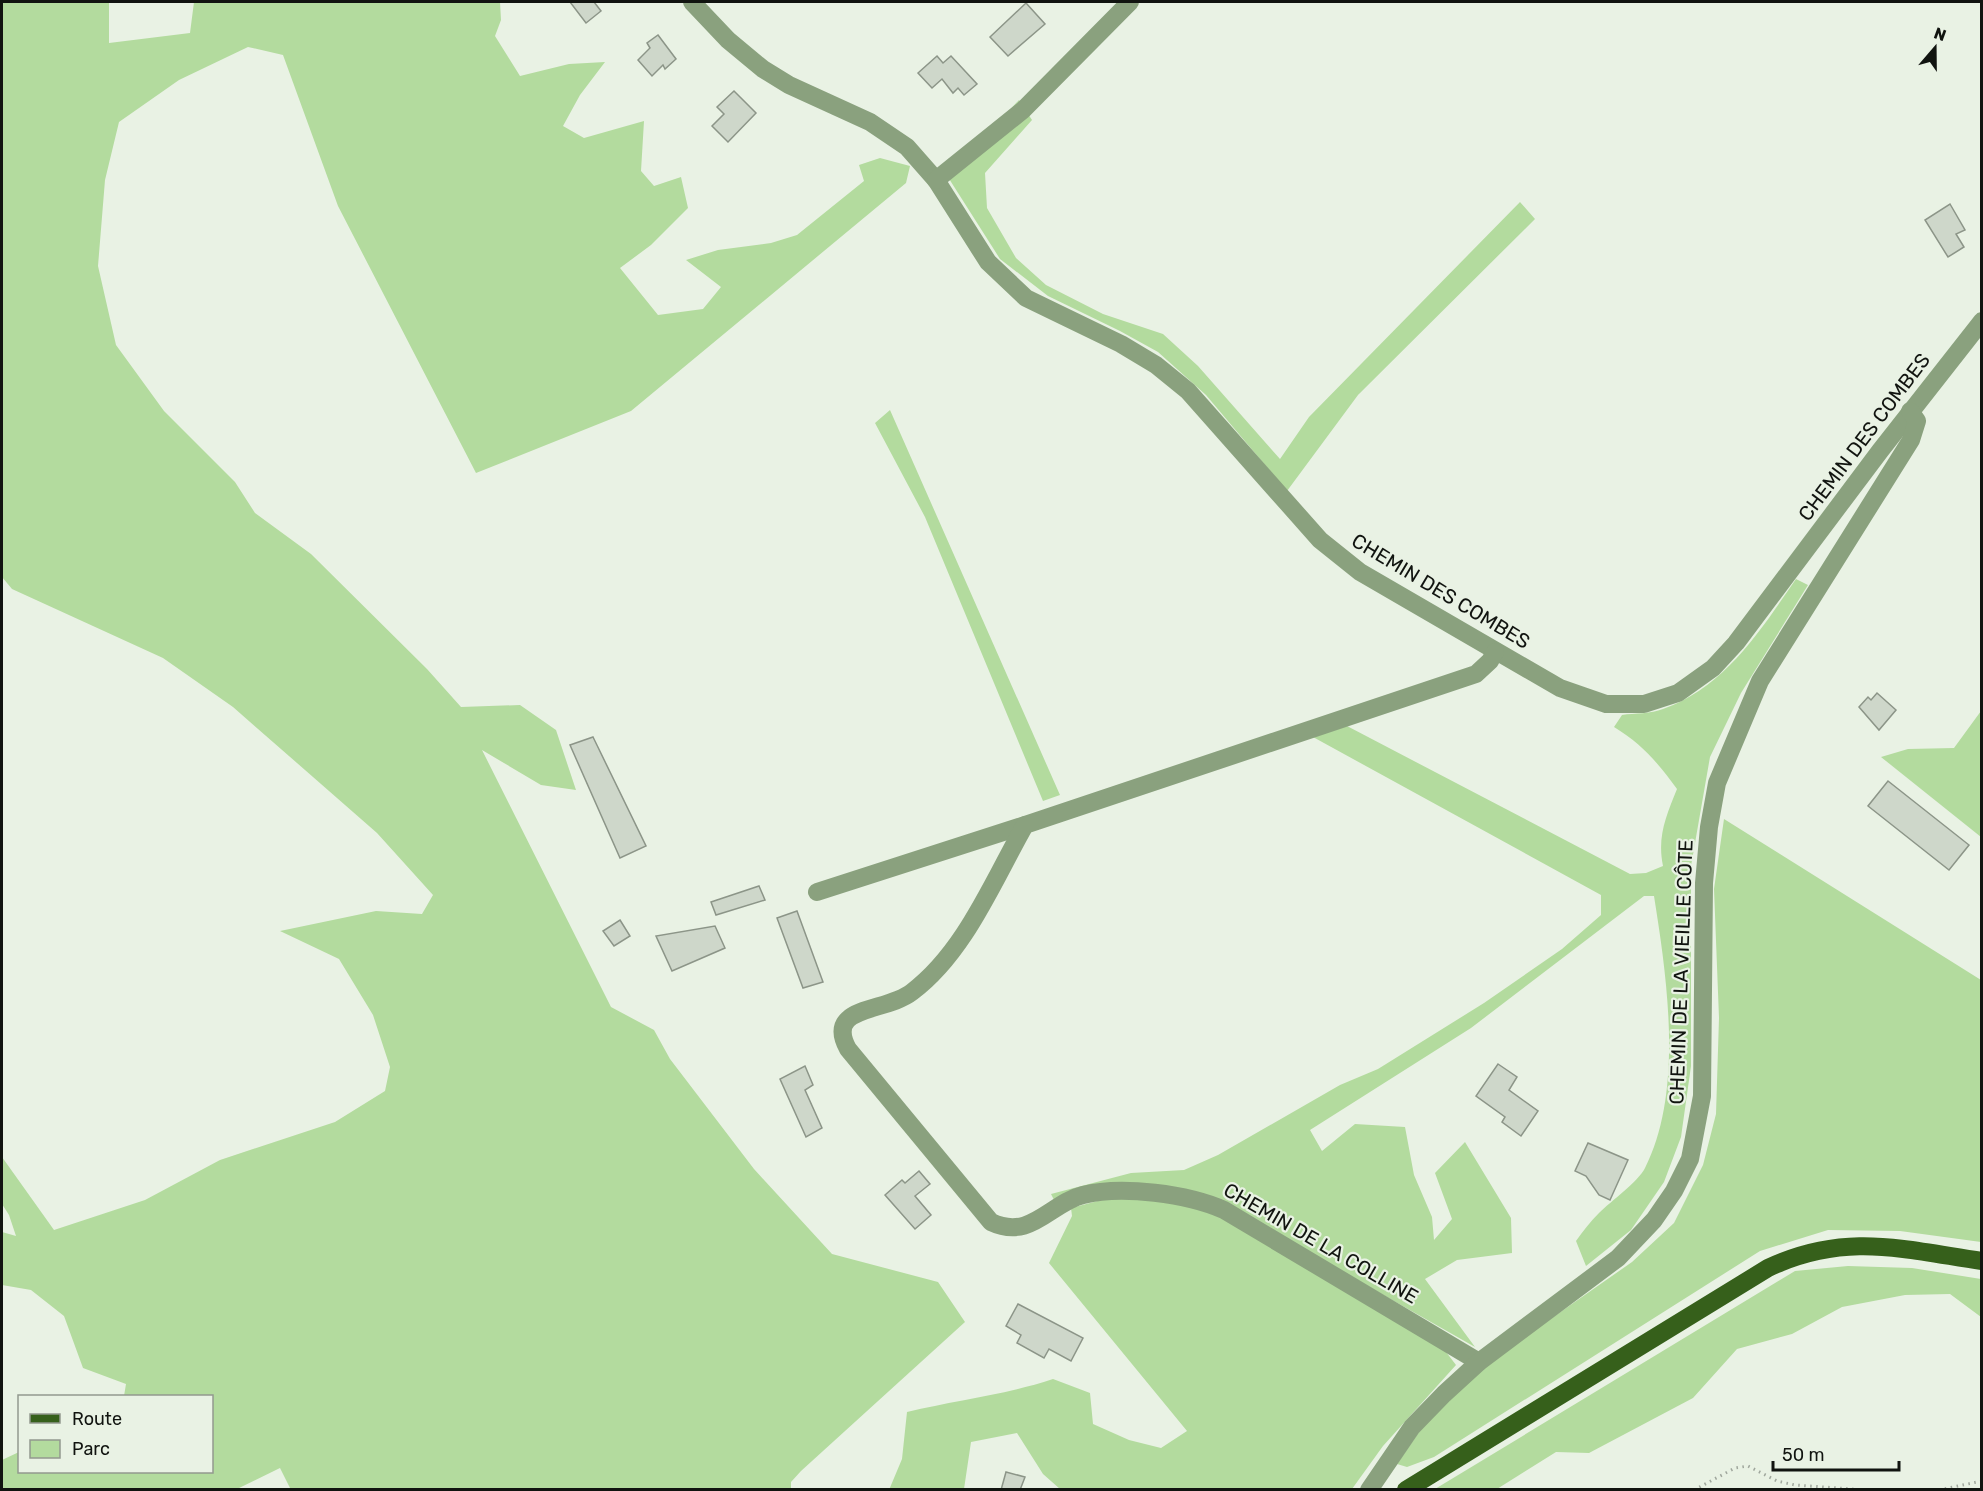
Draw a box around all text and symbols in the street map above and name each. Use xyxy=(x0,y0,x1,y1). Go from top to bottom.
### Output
north arrow xyxy=(1905,18,1965,78)
text: N xyxy=(1931,23,1949,45)
street label: CHEMIN DES COMBES xyxy=(1793,348,1935,526)
street label: CHEMIN DES COMBES xyxy=(1347,528,1535,654)
street label: CHEMIN DE LA VIEILLE CÔTE xyxy=(1664,839,1698,1105)
street label: CHEMIN DE LA COLLINE xyxy=(1219,1177,1423,1309)
legend xyxy=(18,1395,213,1473)
text: Route xyxy=(72,1408,122,1430)
scale bar xyxy=(1773,1434,1899,1472)
text: Parc xyxy=(72,1438,110,1460)
text: 50 m xyxy=(1782,1444,1825,1466)

